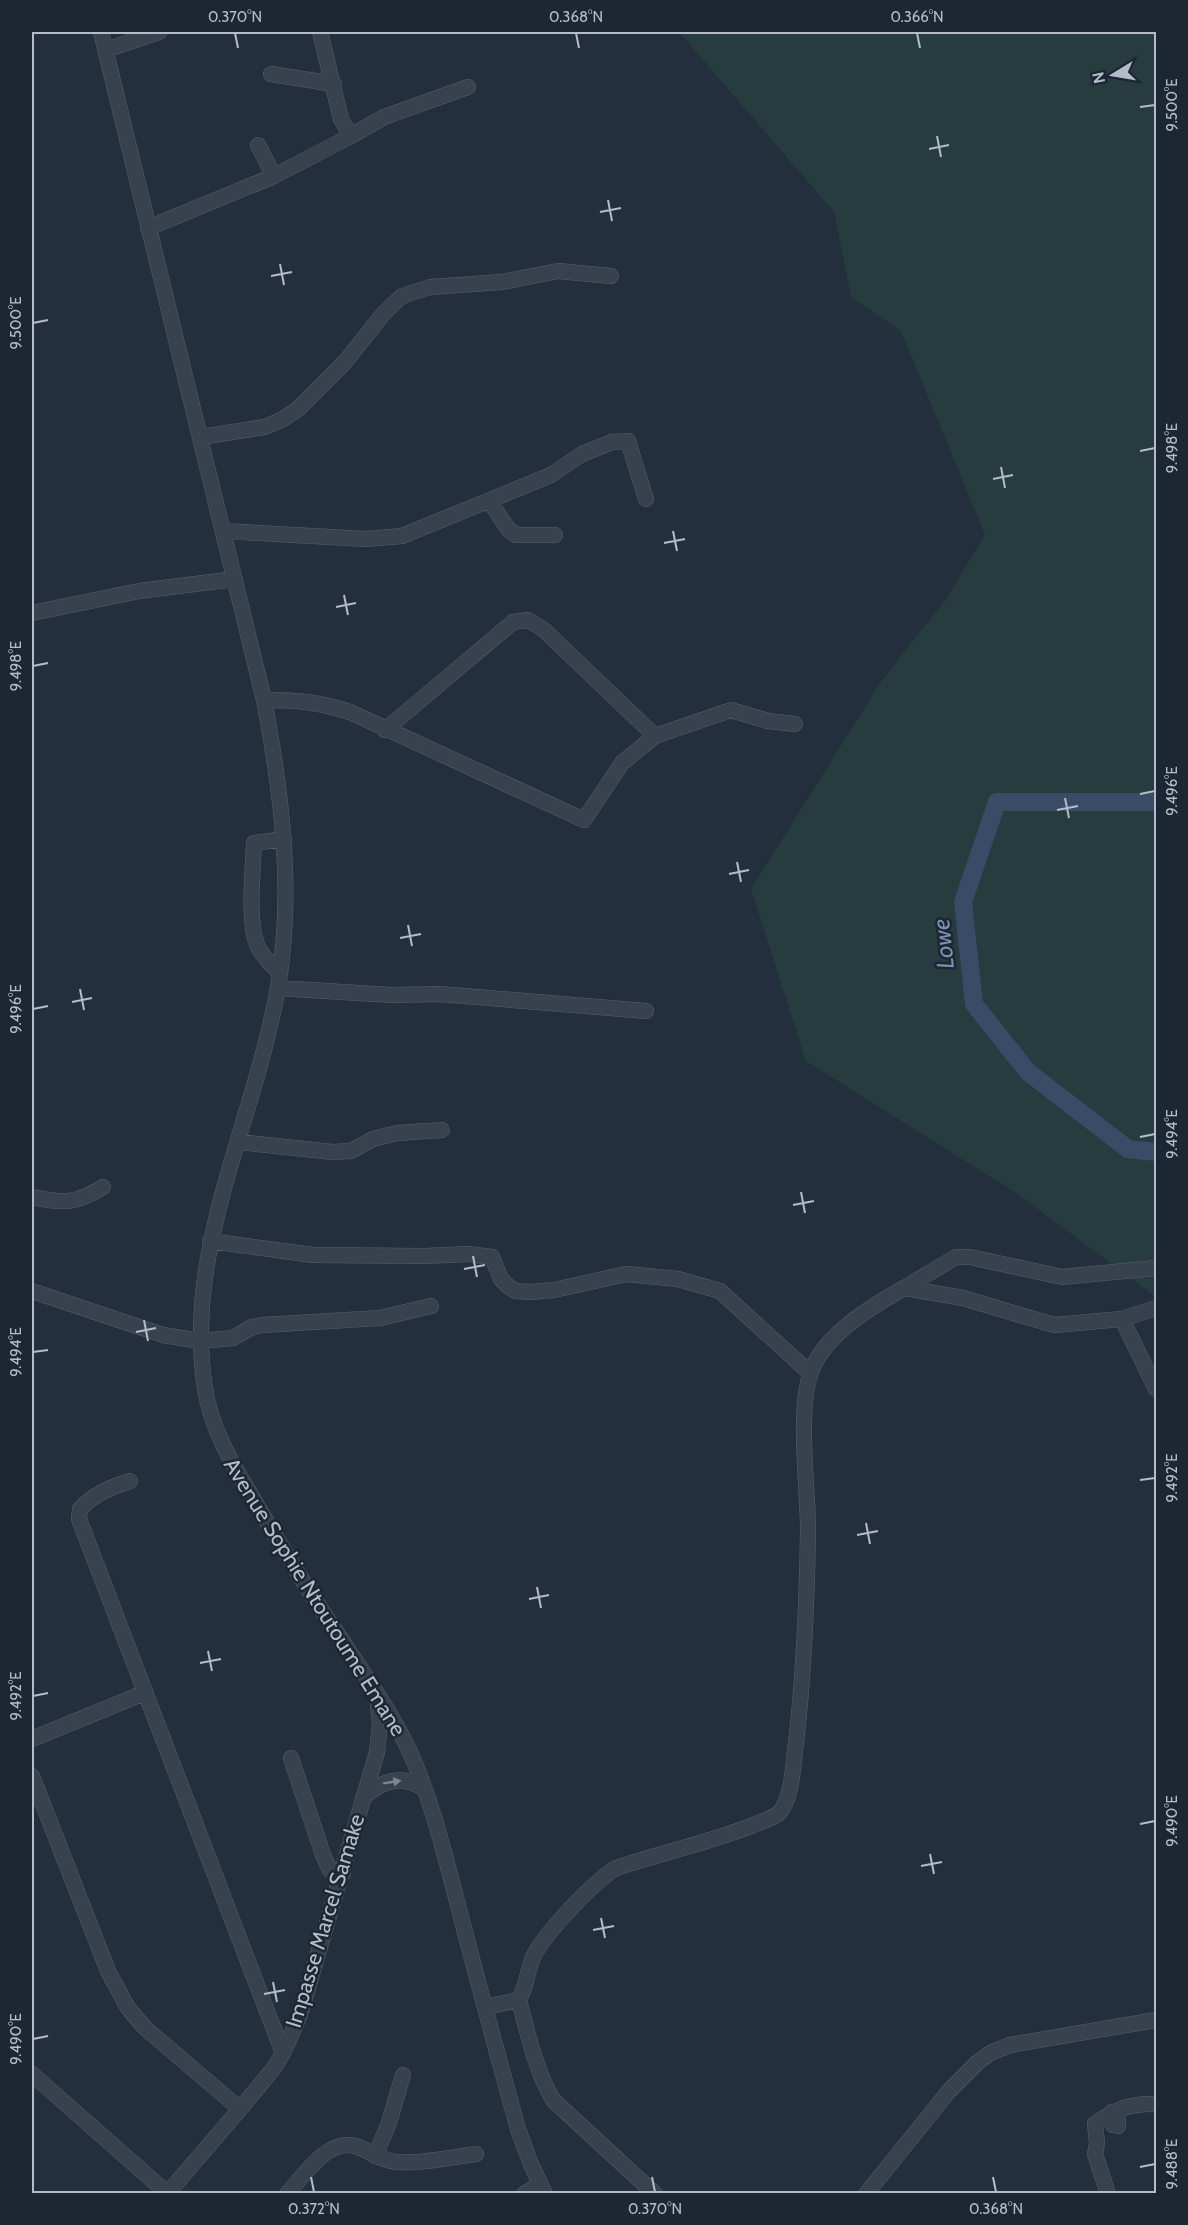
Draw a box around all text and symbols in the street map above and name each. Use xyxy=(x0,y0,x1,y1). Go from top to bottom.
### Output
text: 0.370°N xyxy=(208,8,262,26)
text: 0.368°N xyxy=(549,8,603,26)
text: 0.366°N xyxy=(890,8,944,26)
north arrow xyxy=(1083,45,1143,105)
text: N xyxy=(1088,70,1109,85)
text: 9.500°E xyxy=(1163,78,1181,132)
text: 9.500°E xyxy=(7,296,25,350)
text: 9.498°E xyxy=(1163,423,1181,473)
text: 9.498°E xyxy=(7,641,25,691)
text: 9.496°E xyxy=(1163,766,1181,816)
water label: Lowe xyxy=(926,918,960,970)
text: 9.496°E xyxy=(7,984,25,1034)
text: 9.494°E xyxy=(1163,1109,1181,1159)
text: 9.494°E xyxy=(7,1327,25,1377)
street label: Avenue Sophie Ntoutoume Emane xyxy=(218,1453,412,1741)
text: 9.492°E xyxy=(1163,1453,1181,1503)
text: 9.492°E xyxy=(7,1671,25,1721)
one-way arrow xyxy=(383,1777,402,1786)
text: 9.490°E xyxy=(1163,1795,1181,1847)
street label: Impasse Marcel Samake xyxy=(280,1811,370,2031)
text: 9.490°E xyxy=(7,2013,25,2065)
text: 9.488°E xyxy=(1163,2139,1181,2189)
text: 0.372°N xyxy=(288,2200,340,2218)
text: 0.370°N xyxy=(628,2200,682,2218)
text: 0.368°N xyxy=(969,2200,1023,2218)

